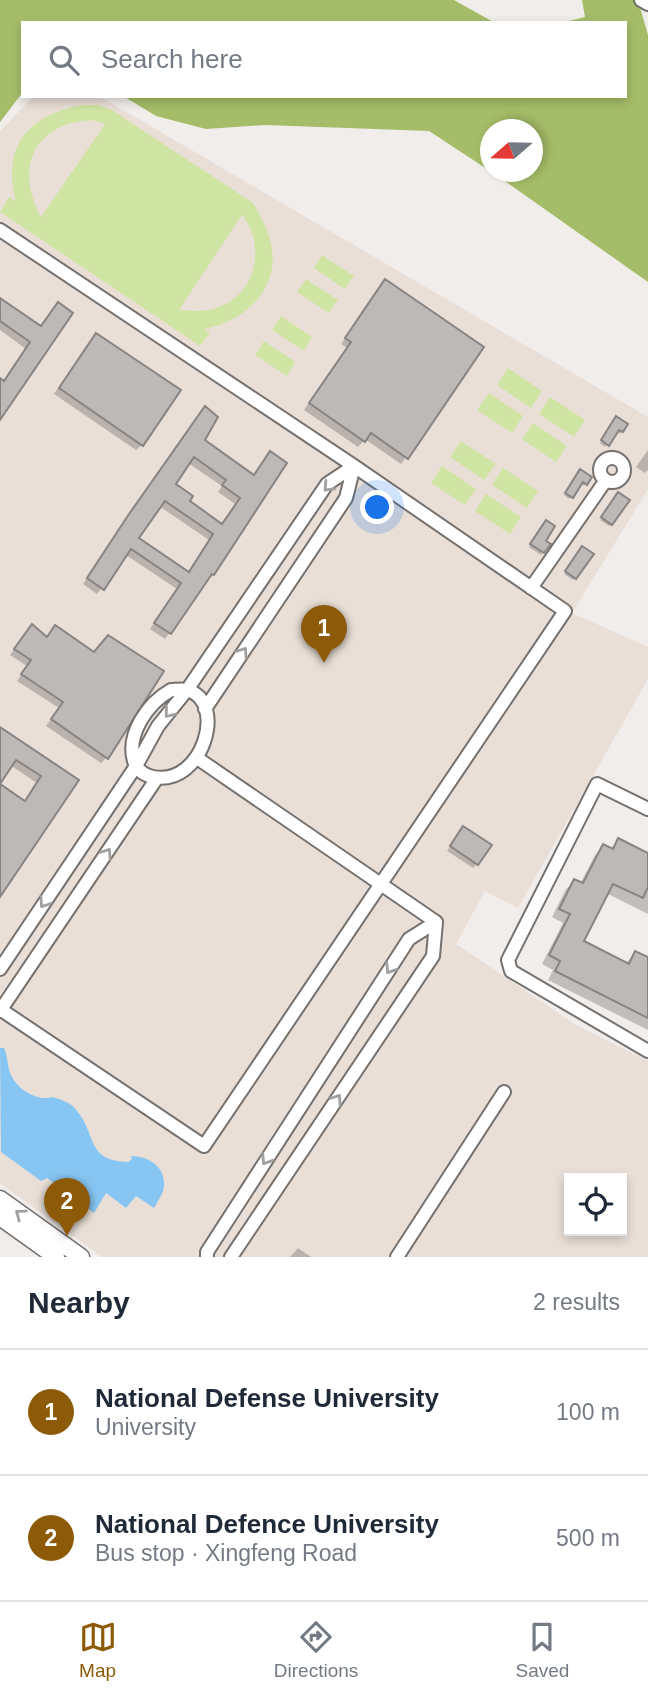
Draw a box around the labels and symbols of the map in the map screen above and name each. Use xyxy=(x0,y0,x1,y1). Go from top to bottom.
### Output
north arrow xyxy=(480,119,543,182)
one-way arrow xyxy=(323,478,336,491)
your location xyxy=(360,490,394,524)
pin: 1 xyxy=(301,605,347,663)
one-way arrow xyxy=(235,647,247,660)
one-way arrow xyxy=(165,705,178,717)
one-way arrow xyxy=(98,848,111,861)
one-way arrow xyxy=(40,895,53,908)
one-way arrow xyxy=(385,961,398,974)
one-way arrow xyxy=(329,1094,341,1107)
one-way arrow xyxy=(262,1153,275,1166)
pin: 2 xyxy=(44,1178,90,1236)
one-way arrow xyxy=(15,1210,28,1222)

